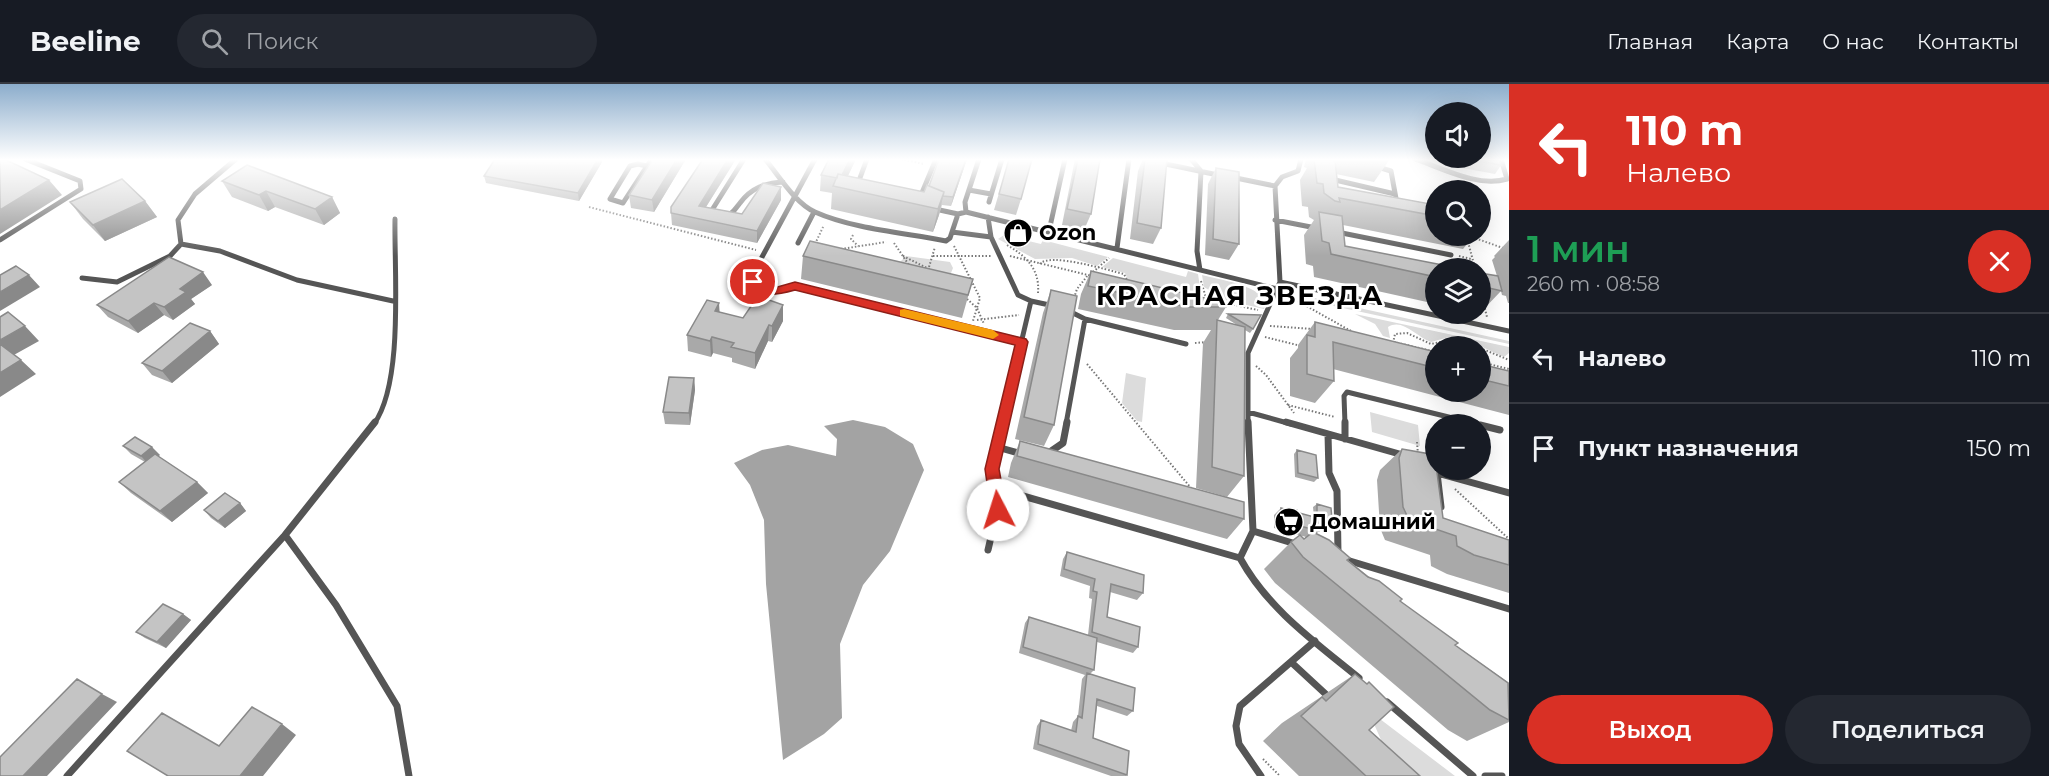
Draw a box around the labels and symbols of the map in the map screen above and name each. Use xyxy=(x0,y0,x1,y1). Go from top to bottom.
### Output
shop icon: Ozon xyxy=(1002,217,1034,249)
place label: Ozon xyxy=(1039,220,1096,245)
pin xyxy=(727,256,778,307)
district label: КРАСНАЯ ЗВЕЗДА xyxy=(1096,279,1384,312)
position arrow xyxy=(966,478,1030,542)
supermarket icon: Домашний xyxy=(1273,506,1305,538)
place label: Домашний xyxy=(1310,509,1436,534)

